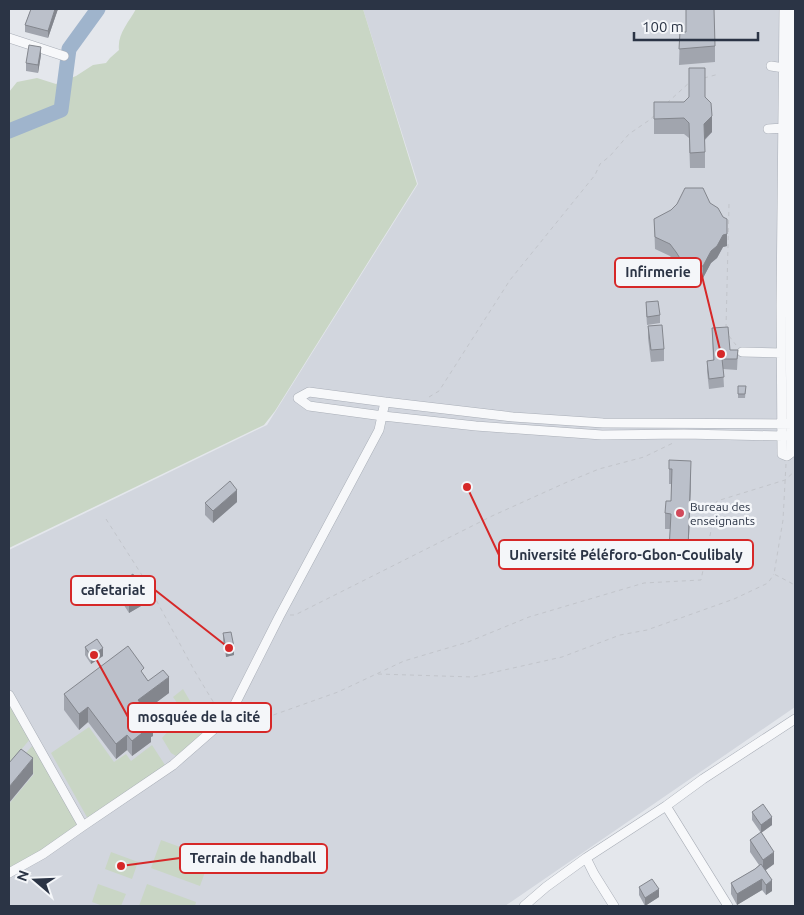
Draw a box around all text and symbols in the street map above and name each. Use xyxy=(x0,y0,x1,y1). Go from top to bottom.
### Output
scale bar xyxy=(634,10,758,42)
text: 100 m xyxy=(642,18,684,35)
callout: Infirmerie xyxy=(615,258,701,287)
text: Infirmerie xyxy=(625,264,691,280)
place label: Bureau des enseignants xyxy=(690,500,755,527)
marker: Bureau des enseignants xyxy=(674,507,686,519)
callout: Université Péléforo-Gbon-Coulibaly xyxy=(499,540,753,569)
text: Université Péléforo-Gbon-Coulibaly xyxy=(509,547,743,563)
callout: cafetariat xyxy=(71,576,155,605)
text: cafetariat xyxy=(81,582,145,598)
callout: mosquée de la cité xyxy=(128,703,271,732)
text: mosquée de la cité xyxy=(138,709,260,725)
callout: Terrain de handball xyxy=(180,844,327,873)
text: Terrain de handball xyxy=(190,850,316,866)
north arrow xyxy=(10,855,60,905)
text: N xyxy=(13,868,32,883)

